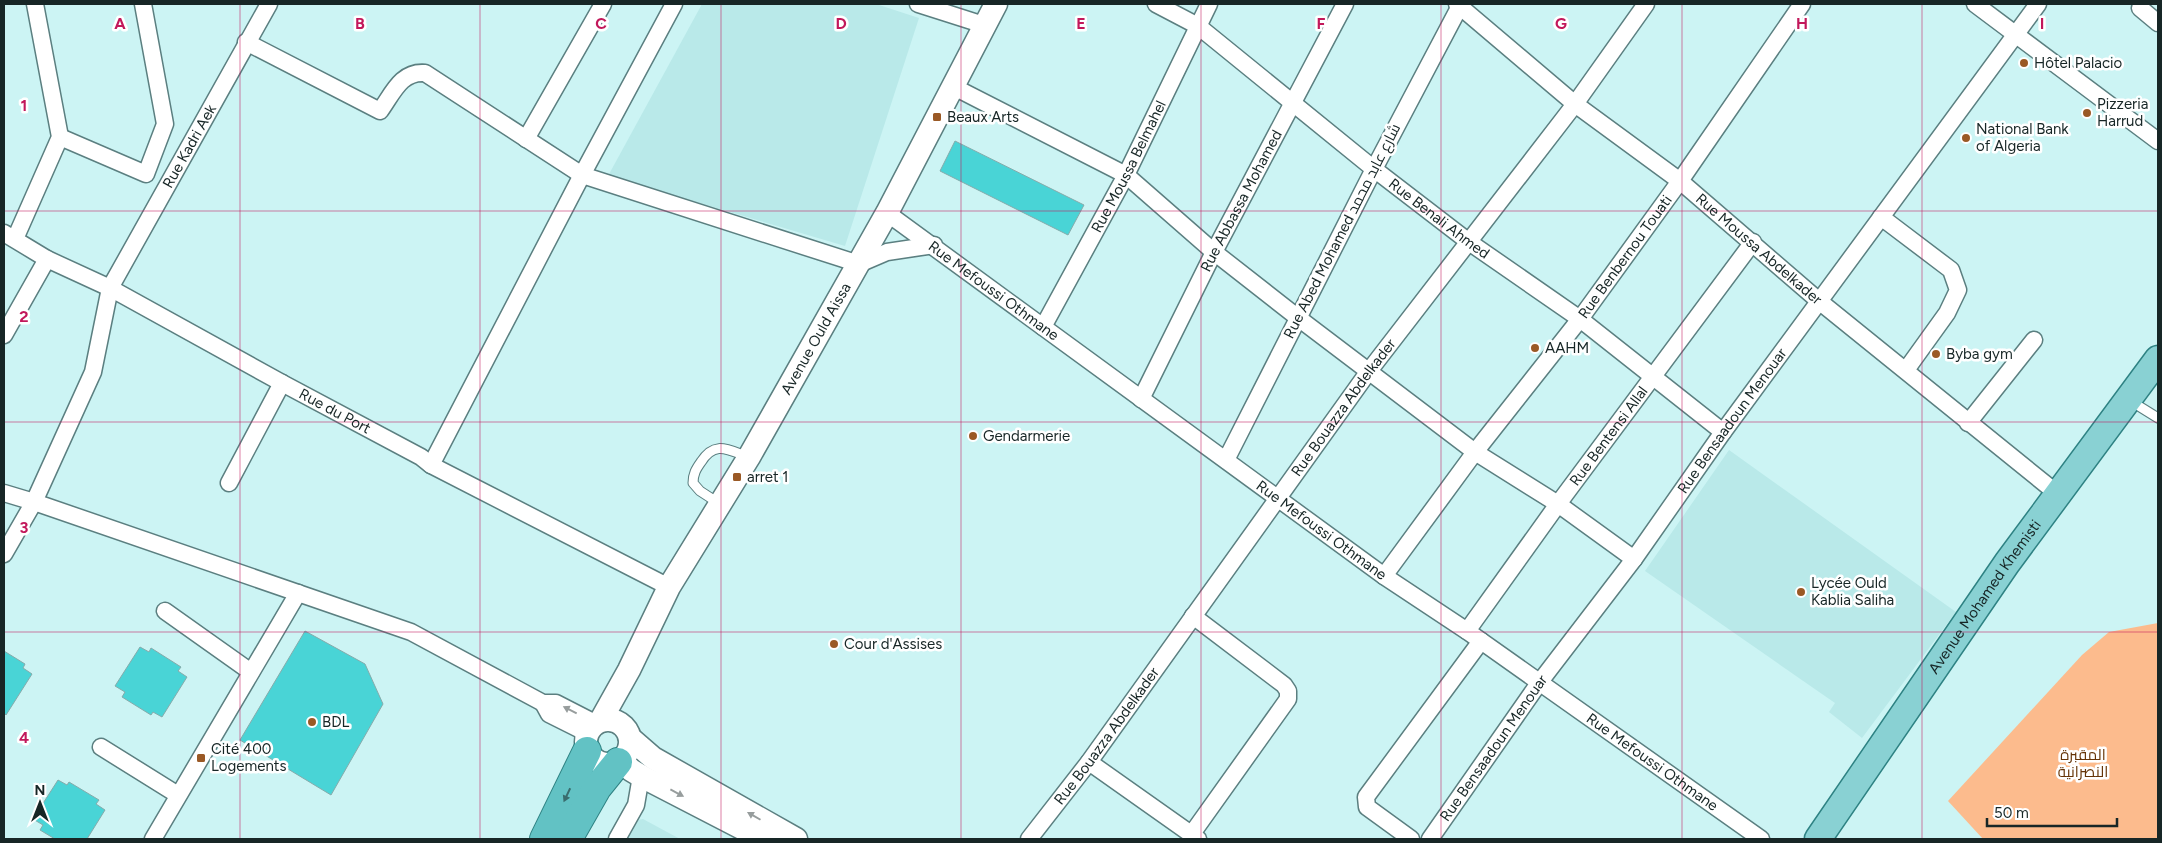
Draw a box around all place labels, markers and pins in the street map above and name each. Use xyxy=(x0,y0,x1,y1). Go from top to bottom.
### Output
place label: Hôtel Palacio xyxy=(2034,54,2123,72)
marker: Hôtel Palacio xyxy=(2018,57,2030,69)
place label: Pizzeria Harrud xyxy=(2097,95,2148,130)
marker: Pizzeria Harrud xyxy=(2081,107,2093,119)
place label: Beaux Arts xyxy=(947,108,1019,126)
marker: Beaux Arts xyxy=(931,111,943,123)
place label: National Bank of Algeria xyxy=(1976,120,2069,155)
marker: National Bank of Algeria xyxy=(1960,132,1972,144)
place label: AAHM xyxy=(1545,339,1589,357)
marker: AAHM xyxy=(1529,342,1541,354)
place label: Byba gym xyxy=(1946,345,2013,363)
marker: Byba gym xyxy=(1930,348,1942,360)
place label: Gendarmerie xyxy=(983,427,1070,445)
marker: Gendarmerie xyxy=(967,430,979,442)
place label: arret 1 xyxy=(747,468,789,486)
marker: arret 1 xyxy=(731,471,743,483)
place label: Lycée Ould Kablia Saliha xyxy=(1811,574,1894,609)
marker: Lycée Ould Kablia Saliha xyxy=(1795,586,1807,598)
place label: Cour d'Assises xyxy=(844,635,942,653)
marker: Cour d'Assises xyxy=(828,638,840,650)
place label: BDL xyxy=(322,713,349,731)
marker: BDL xyxy=(306,716,318,728)
place label: Cité 400 Logements xyxy=(211,740,286,775)
marker: Cité 400 Logements xyxy=(195,752,207,764)

